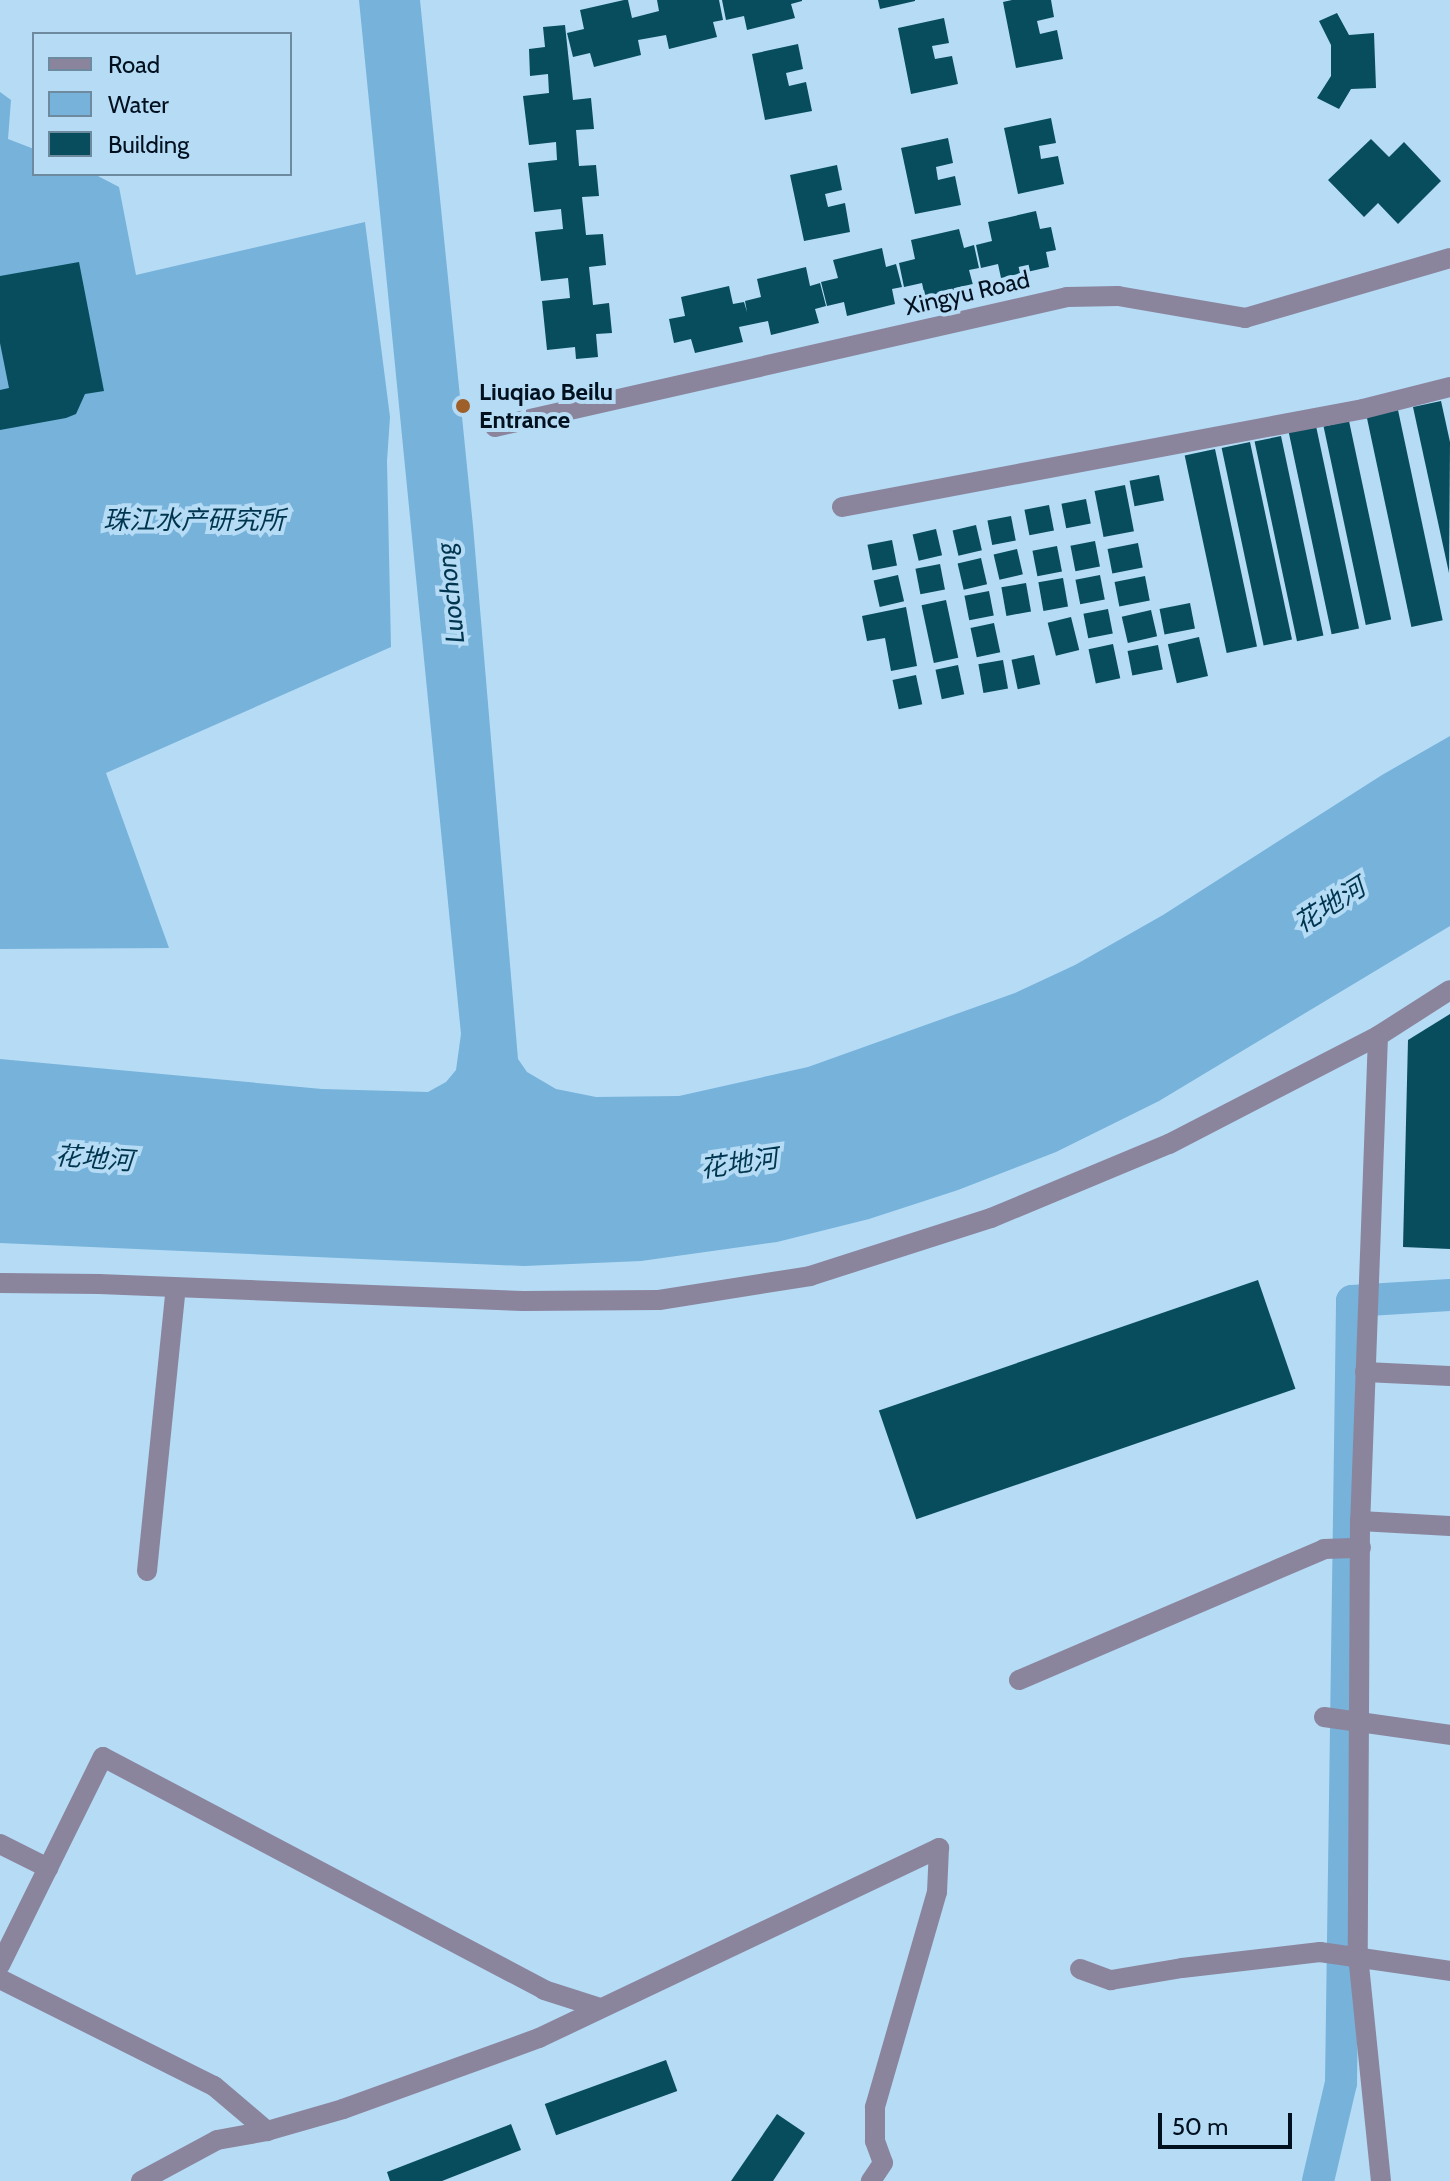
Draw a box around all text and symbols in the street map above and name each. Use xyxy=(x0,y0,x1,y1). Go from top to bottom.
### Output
legend xyxy=(32,32,292,176)
text: Road xyxy=(108,50,160,79)
text: Water xyxy=(108,90,169,119)
text: Building xyxy=(108,130,189,159)
street label: Xingyu Road xyxy=(902,265,1032,321)
place label: Liuqiao Beilu Entrance xyxy=(479,378,613,434)
marker: Liuqiao Beilu Entrance xyxy=(454,397,472,415)
water label: 珠江水产研究所 xyxy=(103,505,285,537)
water label: Luochong xyxy=(430,541,472,645)
water label: 花地河 xyxy=(1289,872,1371,940)
water label: 花地河 xyxy=(54,1141,134,1177)
water label: 花地河 xyxy=(698,1143,780,1185)
scale bar xyxy=(1162,2097,1296,2147)
text: 50 m xyxy=(1172,2112,1228,2141)

